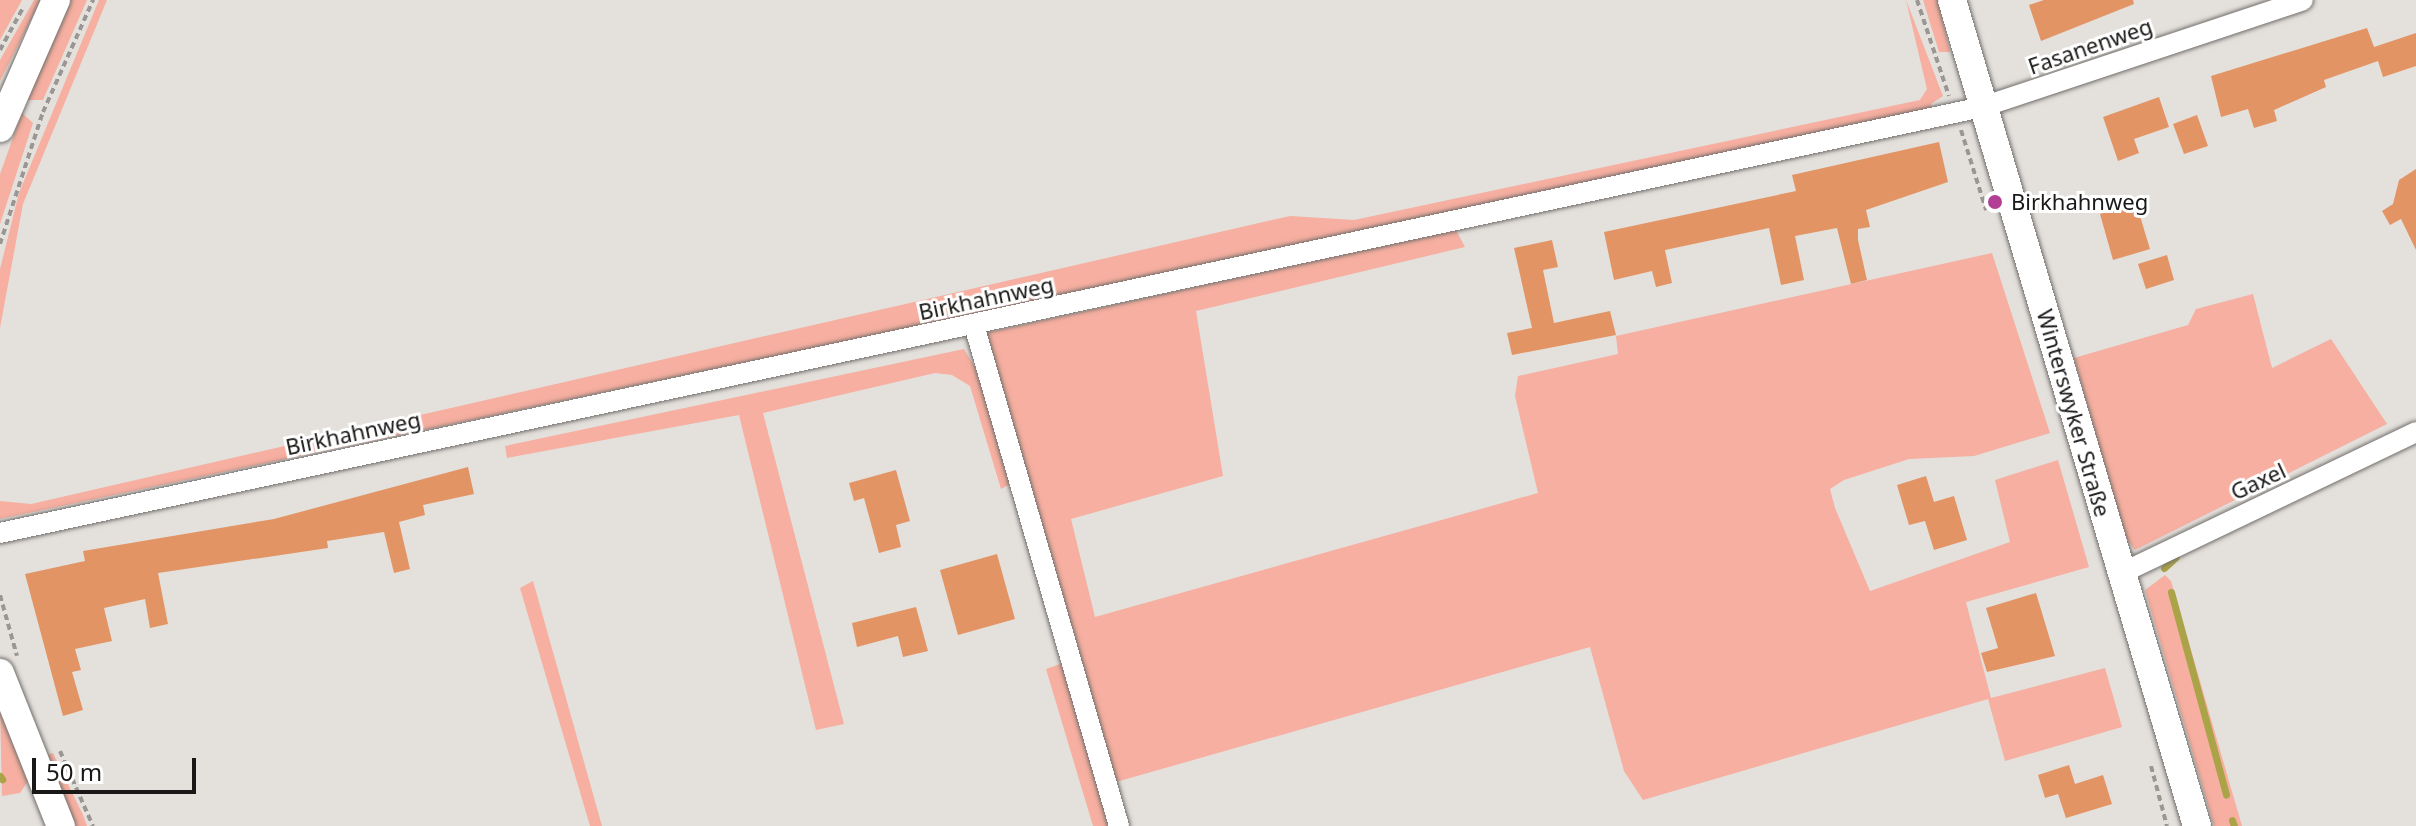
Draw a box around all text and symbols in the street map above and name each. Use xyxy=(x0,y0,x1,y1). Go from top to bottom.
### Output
street label: Fasanenweg xyxy=(2024,12,2156,80)
place label: Birkhahnweg xyxy=(2011,189,2148,215)
marker: Birkhahnweg xyxy=(1986,193,2004,211)
street label: Birkhahnweg xyxy=(916,271,1056,325)
street label: Winterswyker Straße xyxy=(2032,306,2116,520)
street label: Birkhahnweg xyxy=(283,406,423,460)
street label: Gaxel xyxy=(2226,457,2290,505)
scale bar xyxy=(36,742,200,792)
text: 50 m xyxy=(46,755,102,788)

